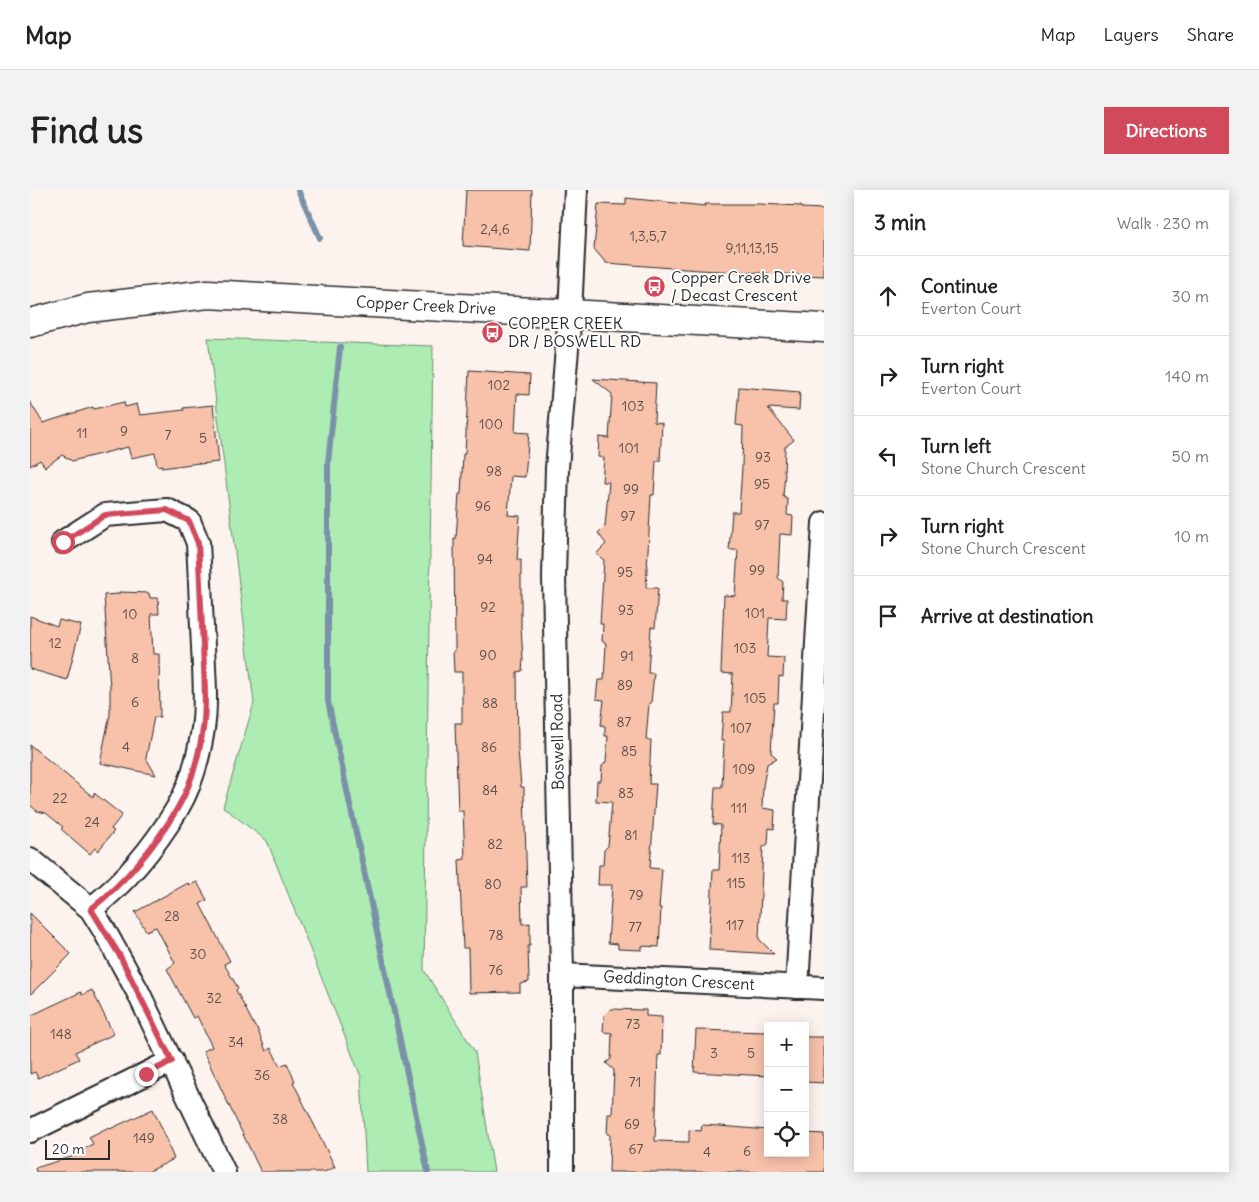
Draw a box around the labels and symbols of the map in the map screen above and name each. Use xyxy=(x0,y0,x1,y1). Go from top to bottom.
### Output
house number: 2,4,6 xyxy=(480,220,510,238)
house number: 1,3,5,7 xyxy=(629,227,667,245)
house number: 9,11,13,15 xyxy=(725,239,779,257)
place label: Copper Creek Drive / Decast Crescent xyxy=(671,267,811,305)
bus stop icon: Copper Creek Drive / Decast Crescent xyxy=(643,274,667,298)
street label: Copper Creek Drive xyxy=(356,291,496,319)
place label: COPPER CREEK DR / BOSWELL RD xyxy=(508,313,641,351)
bus stop icon: COPPER CREEK DR / BOSWELL RD xyxy=(480,320,504,344)
house number: 102 xyxy=(488,376,511,394)
house number: 103 xyxy=(622,397,644,415)
house number: 100 xyxy=(479,415,503,433)
house number: 9 xyxy=(120,422,128,440)
house number: 11 xyxy=(76,424,88,442)
house number: 7 xyxy=(165,426,172,444)
house number: 5 xyxy=(199,429,207,447)
house number: 101 xyxy=(619,439,639,457)
house number: 93 xyxy=(755,448,771,466)
house number: 98 xyxy=(486,462,502,480)
house number: 95 xyxy=(754,475,770,493)
house number: 99 xyxy=(623,480,639,498)
house number: 96 xyxy=(475,497,491,515)
house number: 97 xyxy=(621,507,636,525)
house number: 97 xyxy=(755,516,770,534)
route start xyxy=(52,531,75,554)
house number: 94 xyxy=(477,550,493,568)
house number: 99 xyxy=(749,561,765,579)
house number: 95 xyxy=(617,563,633,581)
house number: 92 xyxy=(480,598,496,616)
house number: 93 xyxy=(618,601,634,619)
house number: 101 xyxy=(745,604,765,622)
house number: 10 xyxy=(123,605,137,623)
house number: 12 xyxy=(48,634,62,652)
house number: 103 xyxy=(734,639,756,657)
house number: 90 xyxy=(479,646,497,664)
house number: 91 xyxy=(620,647,634,665)
house number: 8 xyxy=(131,649,139,667)
house number: 89 xyxy=(617,676,633,694)
house number: 105 xyxy=(744,689,766,707)
house number: 6 xyxy=(131,693,139,711)
house number: 88 xyxy=(482,694,498,712)
street label: Boswell Road xyxy=(546,694,568,790)
house number: 87 xyxy=(617,713,632,731)
house number: 107 xyxy=(730,719,752,737)
house number: 4 xyxy=(122,738,130,756)
house number: 86 xyxy=(481,738,497,756)
house number: 85 xyxy=(621,742,637,760)
house number: 109 xyxy=(733,760,755,778)
house number: 84 xyxy=(482,781,498,799)
house number: 83 xyxy=(618,784,634,802)
house number: 22 xyxy=(52,789,68,807)
house number: 111 xyxy=(731,799,747,817)
house number: 24 xyxy=(84,813,100,831)
house number: 81 xyxy=(624,826,638,844)
house number: 82 xyxy=(487,835,503,853)
house number: 113 xyxy=(731,849,751,867)
house number: 115 xyxy=(726,874,746,892)
house number: 80 xyxy=(484,875,502,893)
house number: 79 xyxy=(629,886,643,904)
house number: 28 xyxy=(164,907,180,925)
house number: 117 xyxy=(726,916,744,934)
house number: 77 xyxy=(628,918,642,936)
house number: 78 xyxy=(489,926,503,944)
house number: 30 xyxy=(189,945,207,963)
house number: 76 xyxy=(489,961,503,979)
street label: Geddington Crescent xyxy=(603,966,756,994)
house number: 32 xyxy=(206,989,222,1007)
house number: 73 xyxy=(626,1015,640,1033)
house number: 148 xyxy=(50,1025,72,1043)
house number: 34 xyxy=(228,1033,244,1051)
house number: 3 xyxy=(710,1044,718,1062)
house number: 5 xyxy=(747,1044,755,1062)
route end xyxy=(135,1063,158,1086)
house number: 36 xyxy=(254,1066,270,1084)
house number: 71 xyxy=(629,1073,641,1091)
house number: 38 xyxy=(272,1110,288,1128)
house number: 69 xyxy=(624,1115,640,1133)
house number: 149 xyxy=(133,1129,155,1147)
scale bar xyxy=(45,1137,110,1160)
house number: 67 xyxy=(629,1140,644,1158)
house number: 6 xyxy=(743,1142,751,1160)
house number: 4 xyxy=(703,1143,711,1161)

